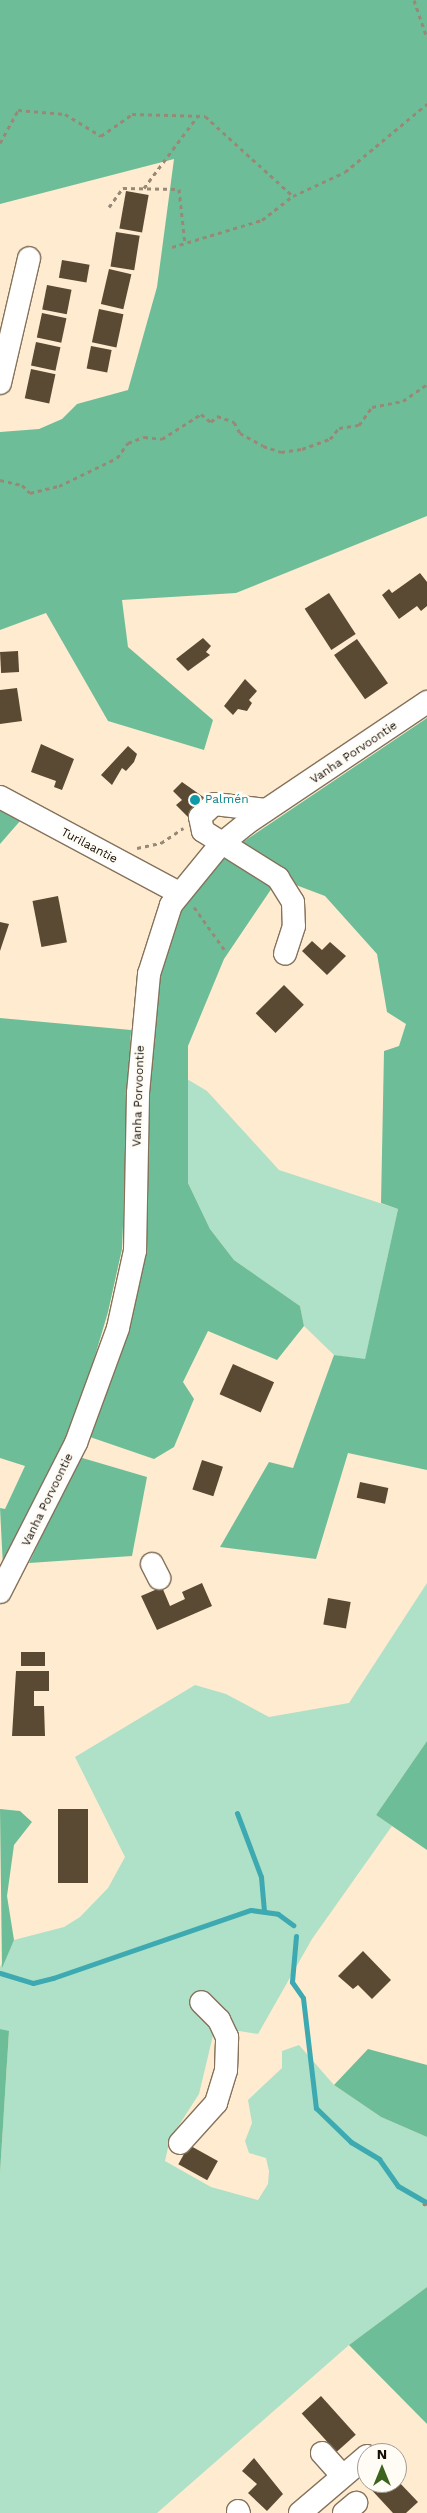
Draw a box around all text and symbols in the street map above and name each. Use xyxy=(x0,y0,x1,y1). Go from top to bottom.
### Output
street label: Vanha Porvoontie xyxy=(308,719,400,787)
place label: Palmén xyxy=(205,793,249,807)
marker: Palmén xyxy=(189,794,201,806)
street label: Turilaantie xyxy=(58,825,120,867)
street label: Vanha Porvoontie xyxy=(130,1045,148,1147)
street label: Vanha Porvoontie xyxy=(19,1451,77,1549)
north arrow xyxy=(357,2443,407,2493)
text: N xyxy=(377,2446,387,2462)

